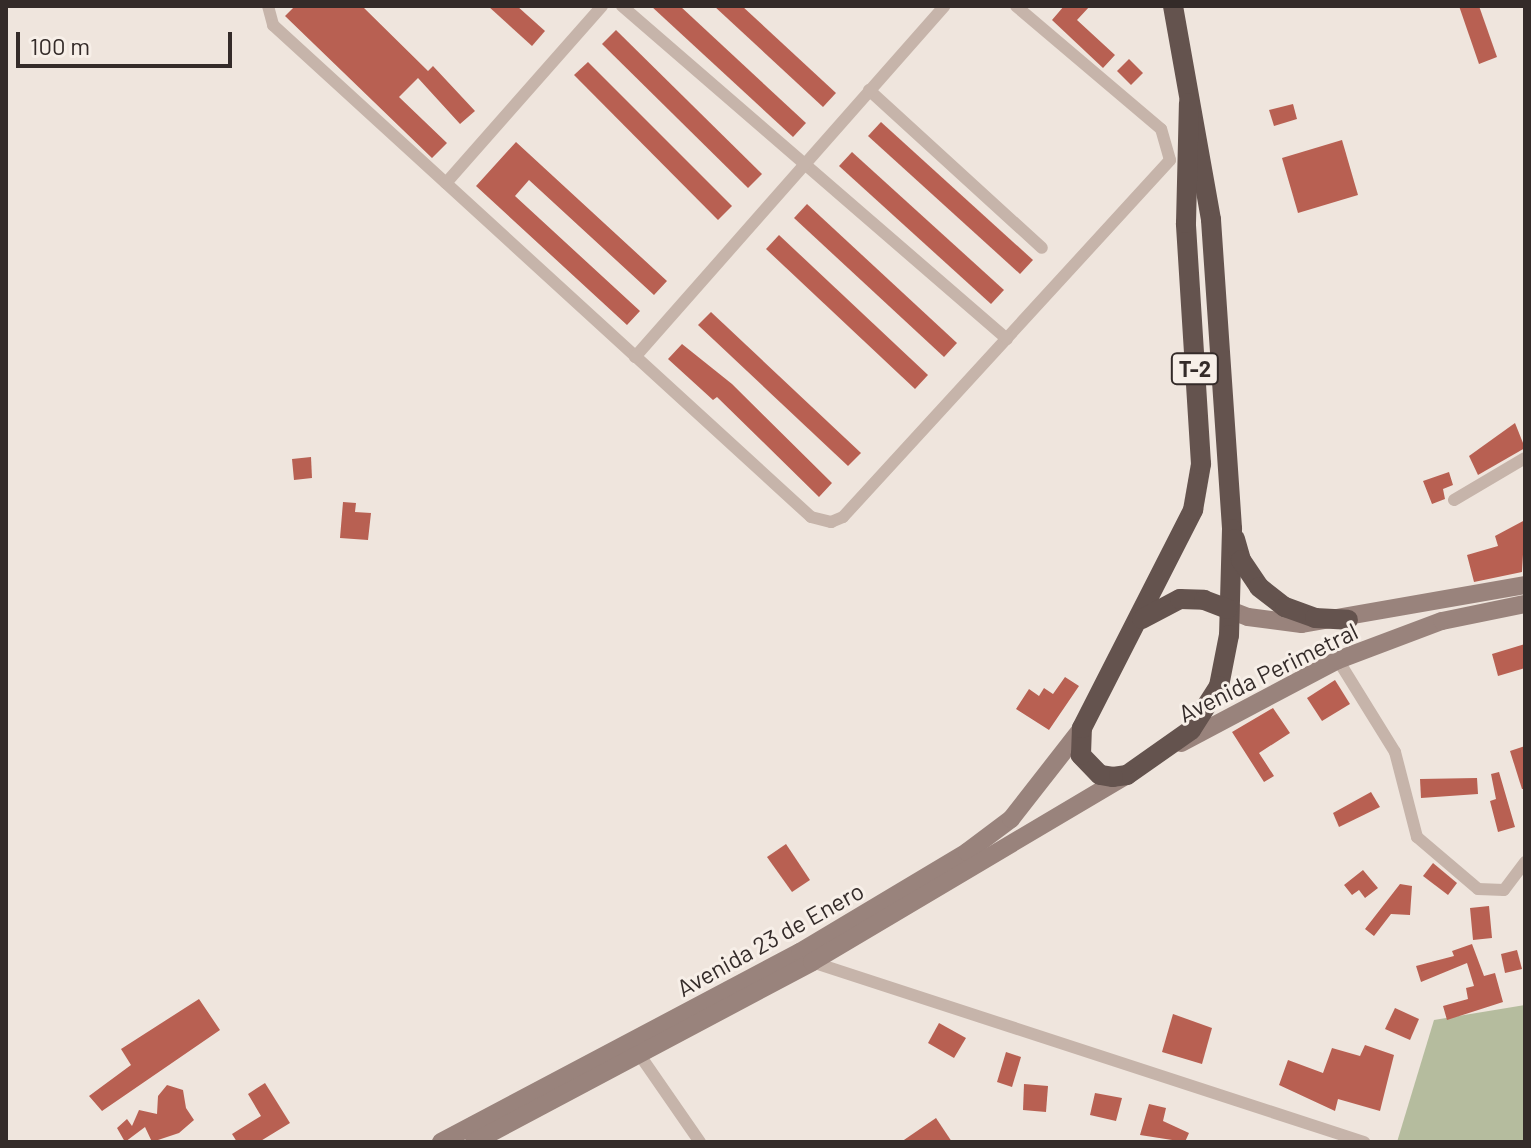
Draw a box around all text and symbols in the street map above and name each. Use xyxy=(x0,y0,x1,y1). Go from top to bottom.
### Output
scale bar xyxy=(20,16,236,66)
text: 100 m xyxy=(30,31,90,60)
road number: T-2 xyxy=(1169,351,1221,387)
street label: Avenida Perimetral xyxy=(1174,616,1362,728)
street label: Avenida 23 de Enero xyxy=(672,876,868,1002)

